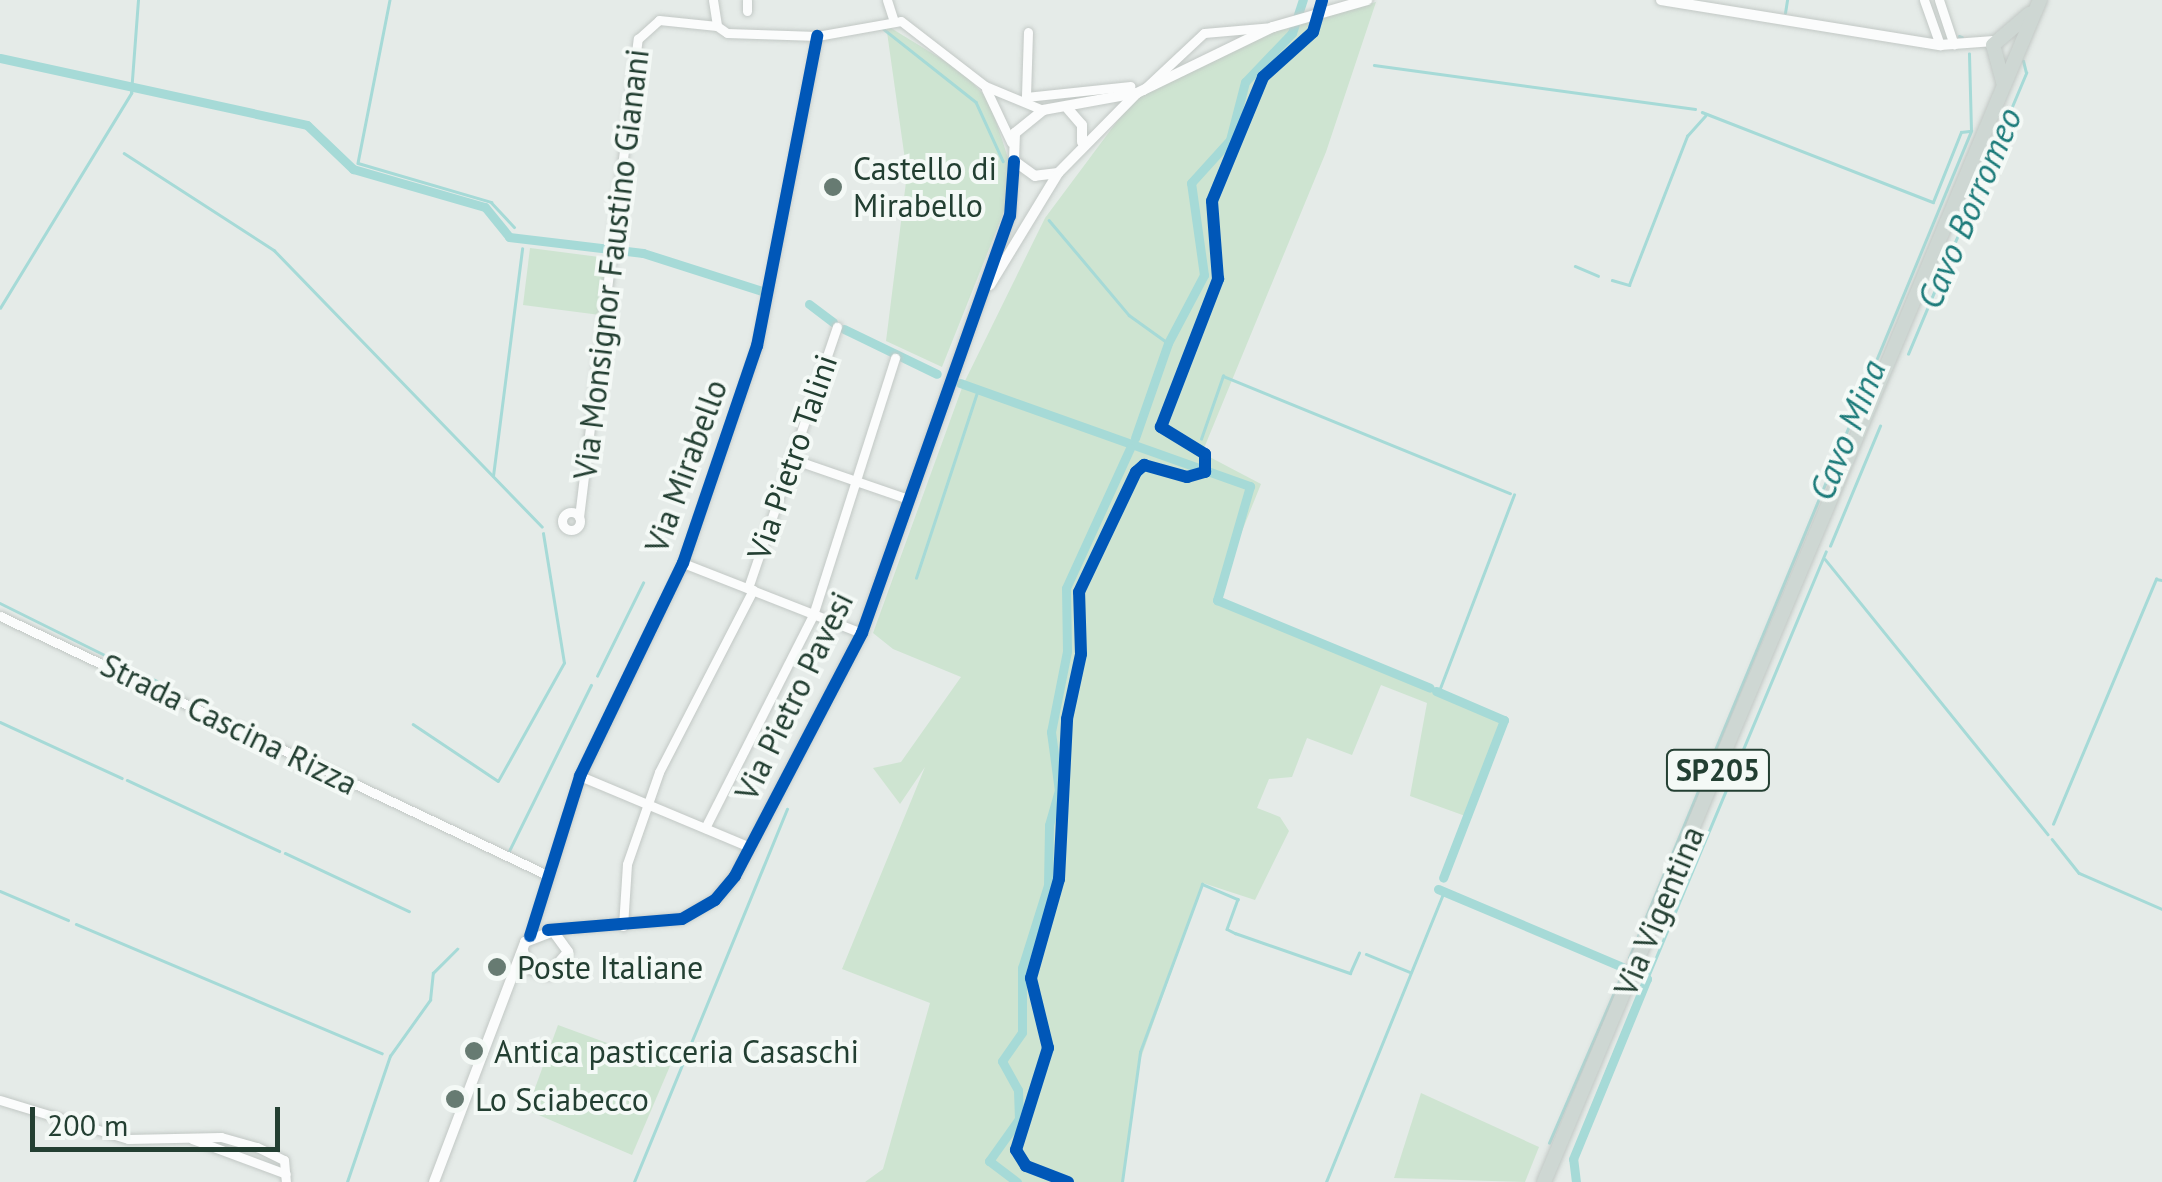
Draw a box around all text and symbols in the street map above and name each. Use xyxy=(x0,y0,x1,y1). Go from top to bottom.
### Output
street label: Via Monsignor Faustino Gianani xyxy=(566,46,656,482)
water label: Cavo Borromeo xyxy=(1908,101,2030,315)
place label: Castello di Mirabello xyxy=(853,150,997,225)
marker: Castello di Mirabello xyxy=(822,176,844,198)
street label: Via Pietro Talini xyxy=(739,349,845,565)
water label: Cavo Mina xyxy=(1800,354,1894,506)
street label: Via Mirabello xyxy=(637,374,735,558)
street label: Via Pietro Pavesi xyxy=(727,585,861,807)
street label: Strada Cascina Rizza xyxy=(95,645,363,803)
road number: SP205 xyxy=(1666,745,1770,795)
street label: Via Vigentina xyxy=(1606,820,1712,1002)
place label: Poste Italiane xyxy=(517,948,703,986)
marker: Poste Italiane xyxy=(486,956,508,978)
place label: Antica pasticceria Casaschi xyxy=(494,1032,859,1070)
marker: Antica pasticceria Casaschi xyxy=(463,1040,485,1062)
place label: Lo Sciabecco xyxy=(475,1080,649,1118)
scale bar xyxy=(35,1087,285,1149)
marker: Lo Sciabecco xyxy=(444,1088,466,1110)
text: 200 m xyxy=(47,1105,128,1144)

